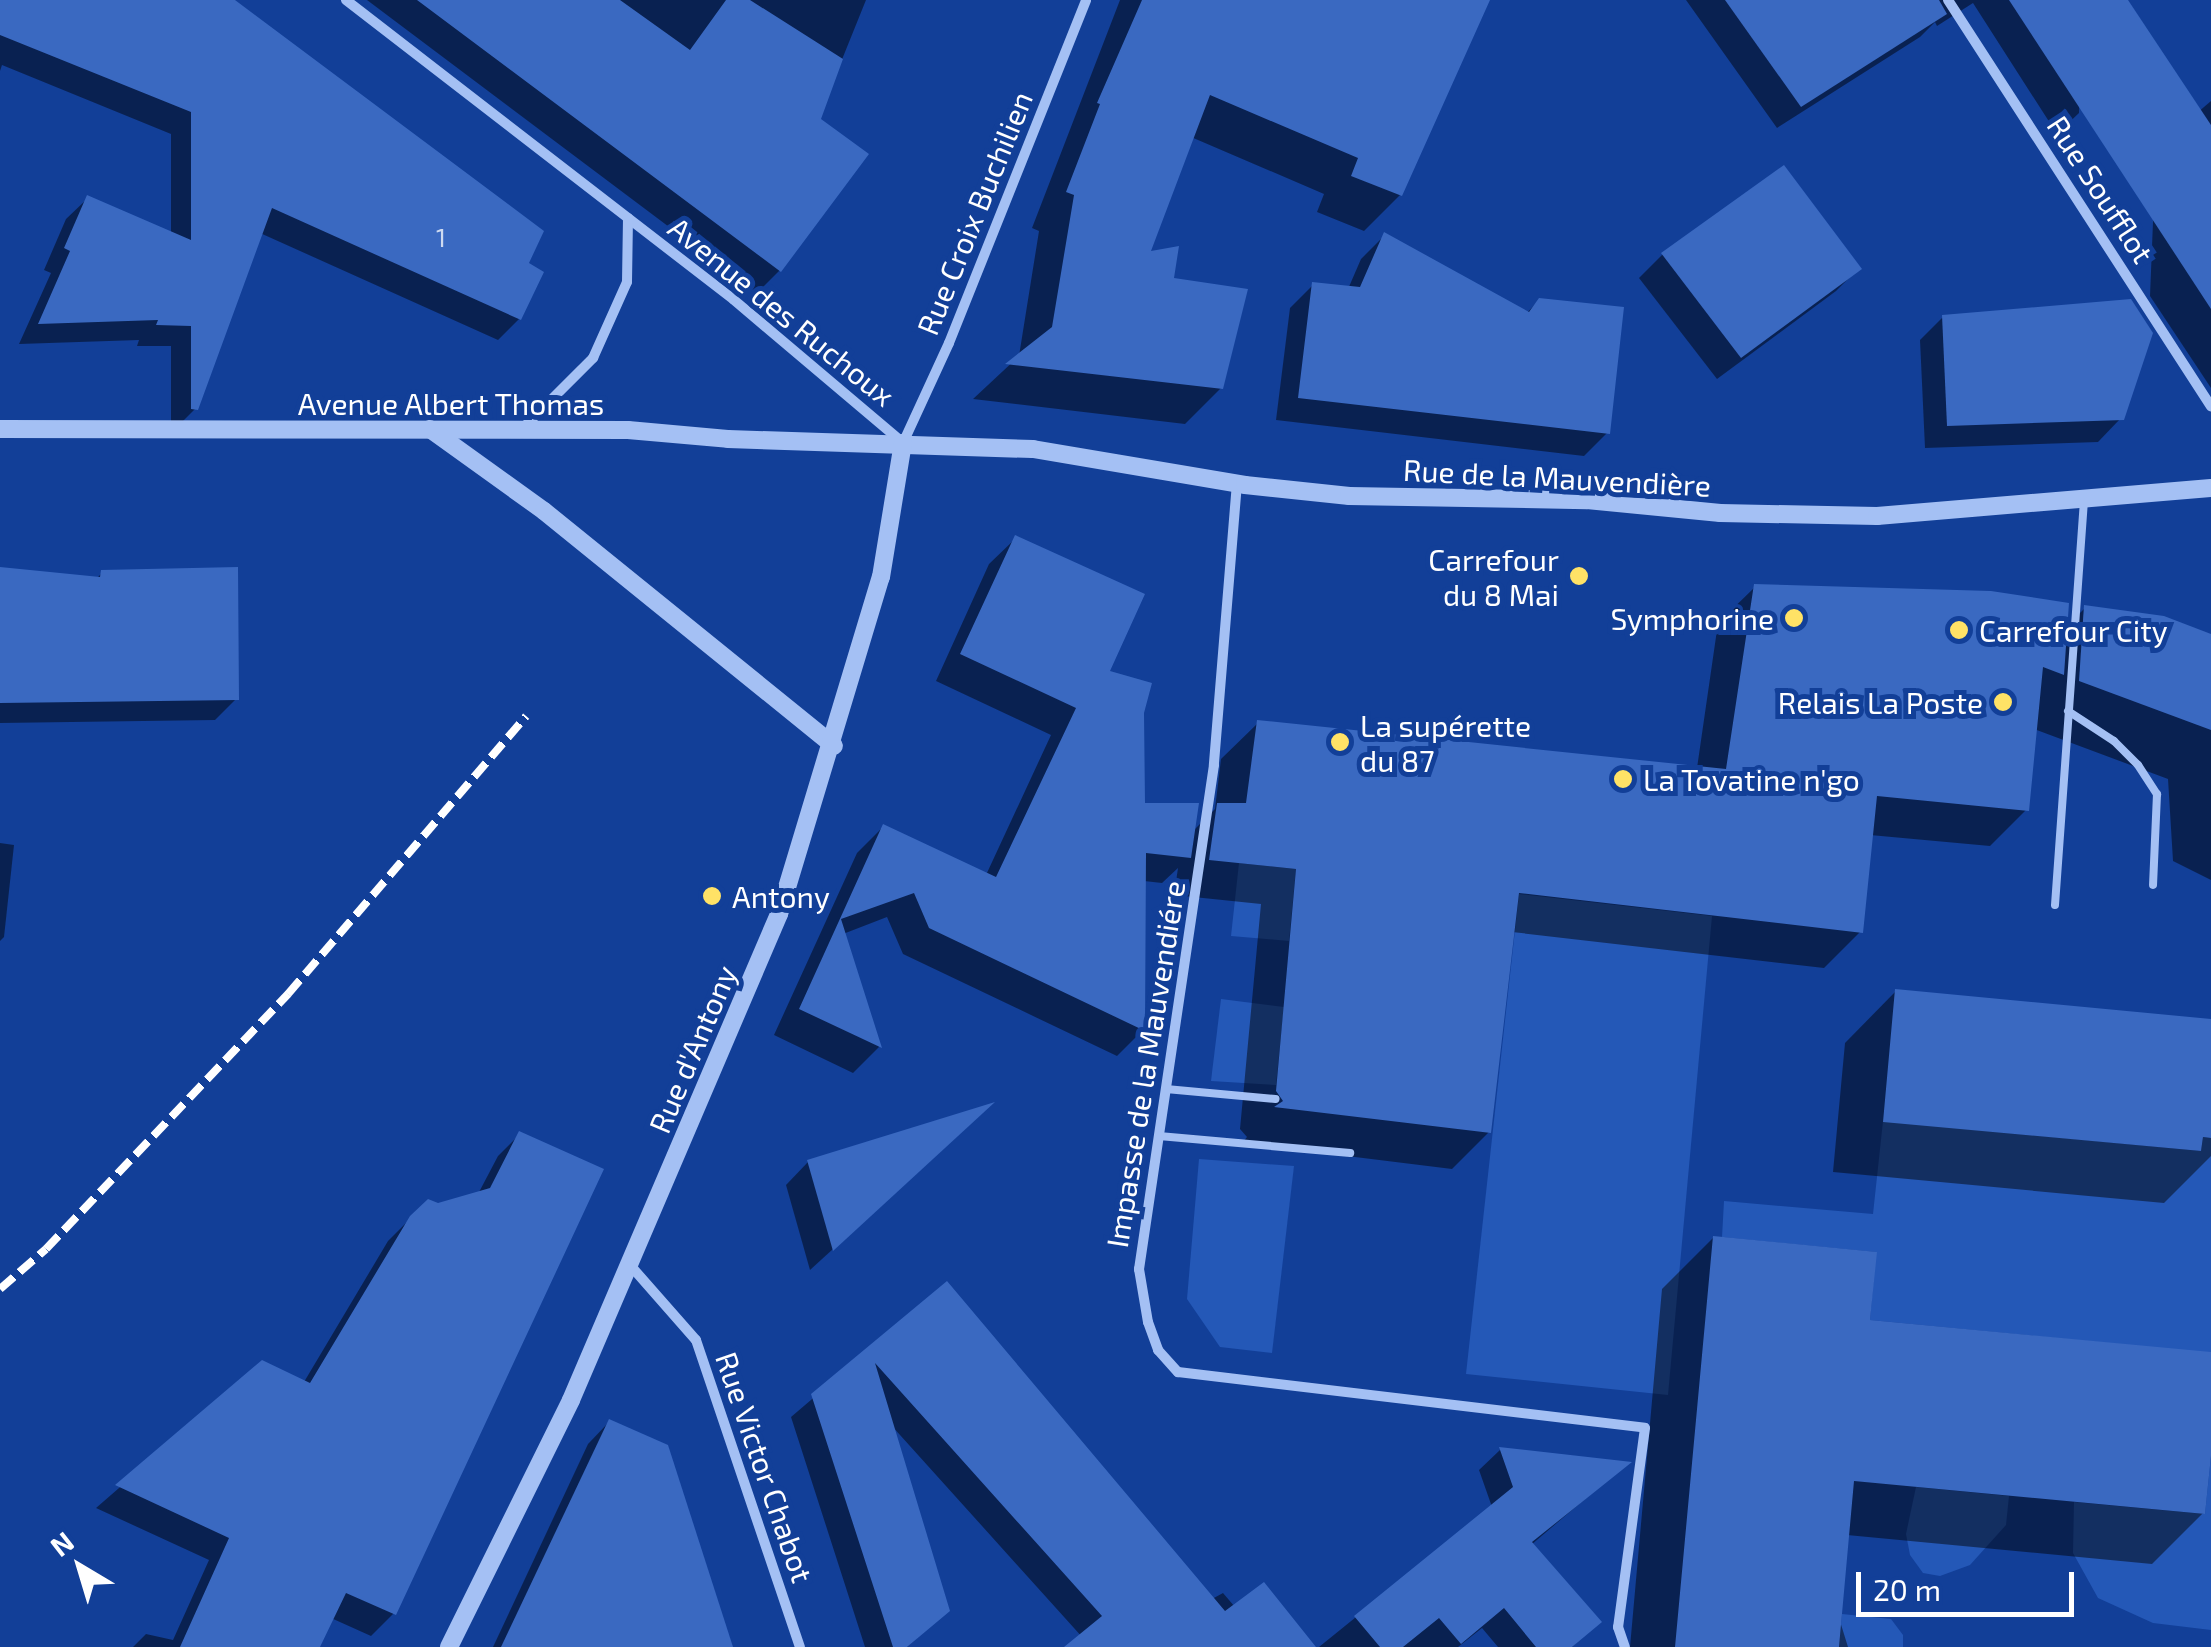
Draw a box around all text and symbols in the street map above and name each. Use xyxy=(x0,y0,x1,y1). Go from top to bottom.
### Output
street label: Rue Croix Buchilien xyxy=(909,86,1039,340)
street label: Rue Soufflot xyxy=(2040,109,2162,269)
street label: Avenue des Ruchoux xyxy=(662,209,902,413)
house number: 1 xyxy=(436,222,446,252)
street label: Avenue Albert Thomas xyxy=(297,385,605,421)
street label: Rue de la Mauvendière xyxy=(1402,451,1712,503)
place label: Carrefour du 8 Mai xyxy=(1428,541,1559,612)
marker: Carrefour du 8 Mai xyxy=(1568,565,1590,587)
place label: Symphorine xyxy=(1610,600,1774,636)
marker: Symphorine xyxy=(1783,607,1805,629)
place label: Carrefour City xyxy=(1979,612,2168,648)
marker: Carrefour City xyxy=(1948,619,1970,641)
place label: Relais La Poste xyxy=(1778,684,1983,720)
marker: Relais La Poste xyxy=(1992,691,2014,713)
place label: La supérette du 87 xyxy=(1360,707,1531,778)
marker: La supérette du 87 xyxy=(1329,731,1351,753)
place label: La Tovatine n'go xyxy=(1643,761,1861,797)
marker: La Tovatine n'go xyxy=(1612,768,1634,790)
place label: Antony xyxy=(732,878,830,914)
street label: Impasse de la Mauvendiére xyxy=(1098,878,1192,1250)
marker: Antony xyxy=(701,885,723,907)
street label: Rue d'Antony xyxy=(641,960,743,1138)
street label: Rue Victor Chabot xyxy=(708,1346,822,1588)
north arrow xyxy=(30,1517,130,1617)
text: N xyxy=(43,1524,80,1563)
scale bar xyxy=(1861,1552,2078,1614)
text: 20 m xyxy=(1873,1571,1941,1607)

